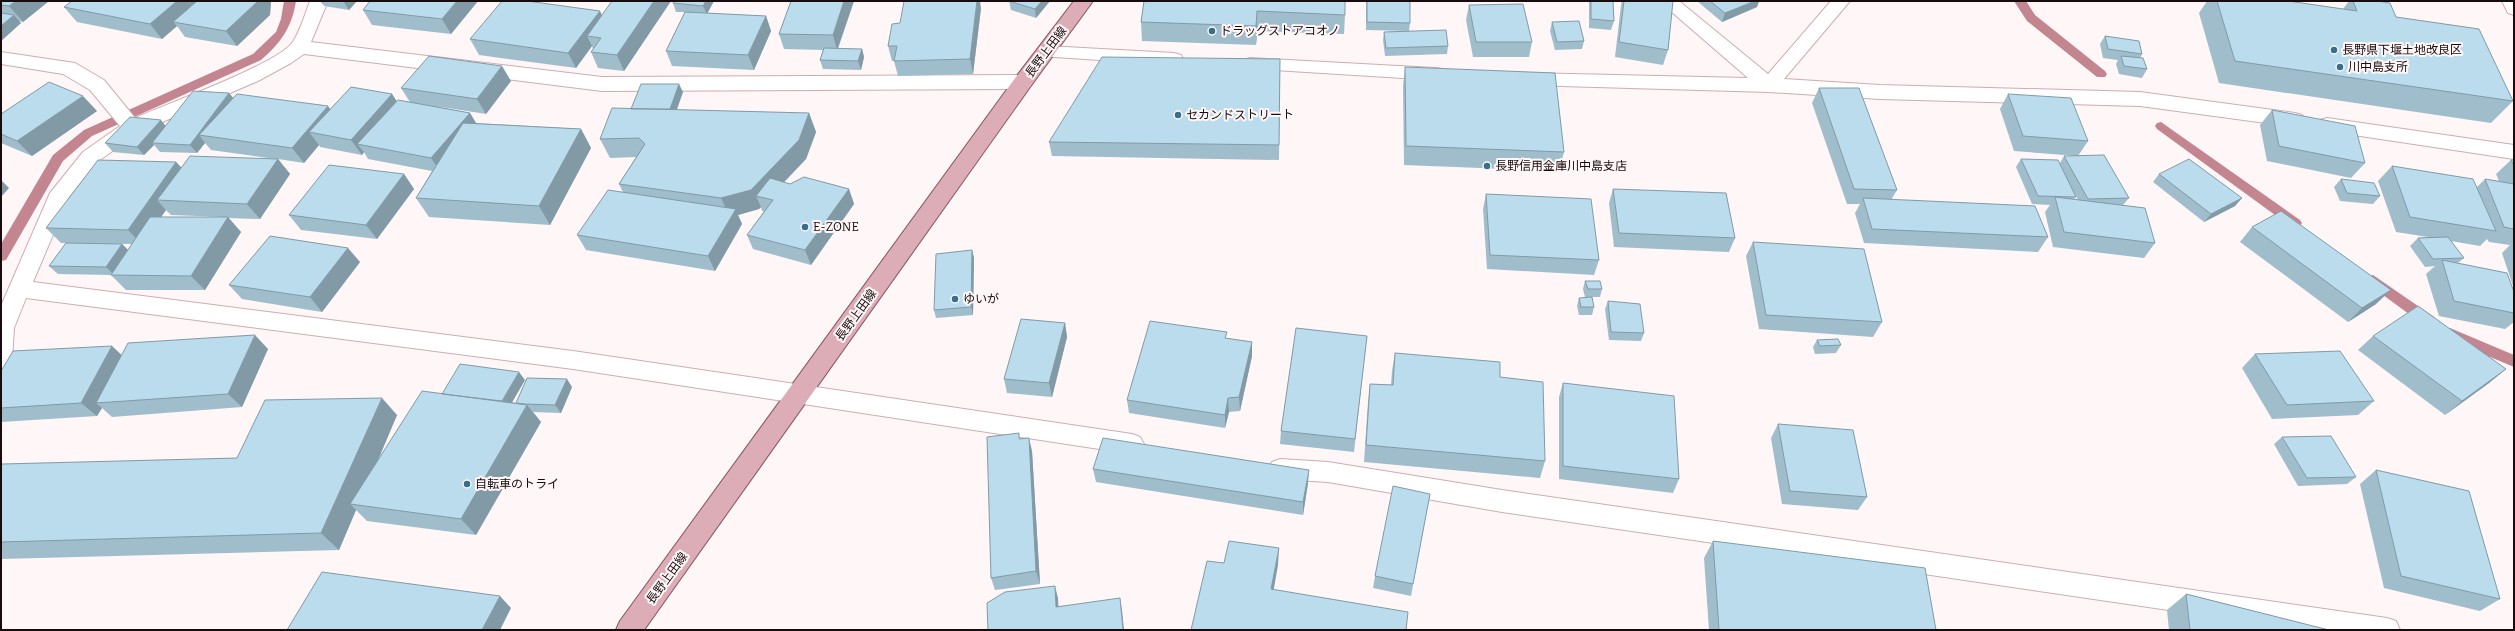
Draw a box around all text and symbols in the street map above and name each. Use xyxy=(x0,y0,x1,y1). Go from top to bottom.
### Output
street label: 長野上田線 xyxy=(1022,24,1070,80)
place label: ドラッグストアコオノ xyxy=(1220,24,1340,38)
marker: ドラッグストアコオノ xyxy=(1207,26,1217,36)
place label: 長野県下堰土地改良区 xyxy=(2342,43,2462,57)
marker: 長野県下堰土地改良区 xyxy=(2329,45,2339,55)
place label: 川中島支所 xyxy=(2348,60,2408,74)
marker: 川中島支所 xyxy=(2335,62,2345,72)
place label: セカンドストリート xyxy=(1186,108,1294,122)
marker: セカンドストリート xyxy=(1173,110,1183,120)
place label: 長野信用金庫川中島支店 xyxy=(1495,159,1627,173)
marker: 長野信用金庫川中島支店 xyxy=(1482,161,1492,171)
place label: E-ZONE xyxy=(813,220,859,234)
marker: E-ZONE xyxy=(800,222,810,232)
street label: 長野上田線 xyxy=(833,287,879,343)
place label: ゆいが xyxy=(963,292,999,306)
marker: ゆいが xyxy=(950,294,960,304)
place label: 自転車のトライ xyxy=(475,477,559,491)
marker: 自転車のトライ xyxy=(462,479,472,489)
street label: 長野上田線 xyxy=(644,550,690,606)

